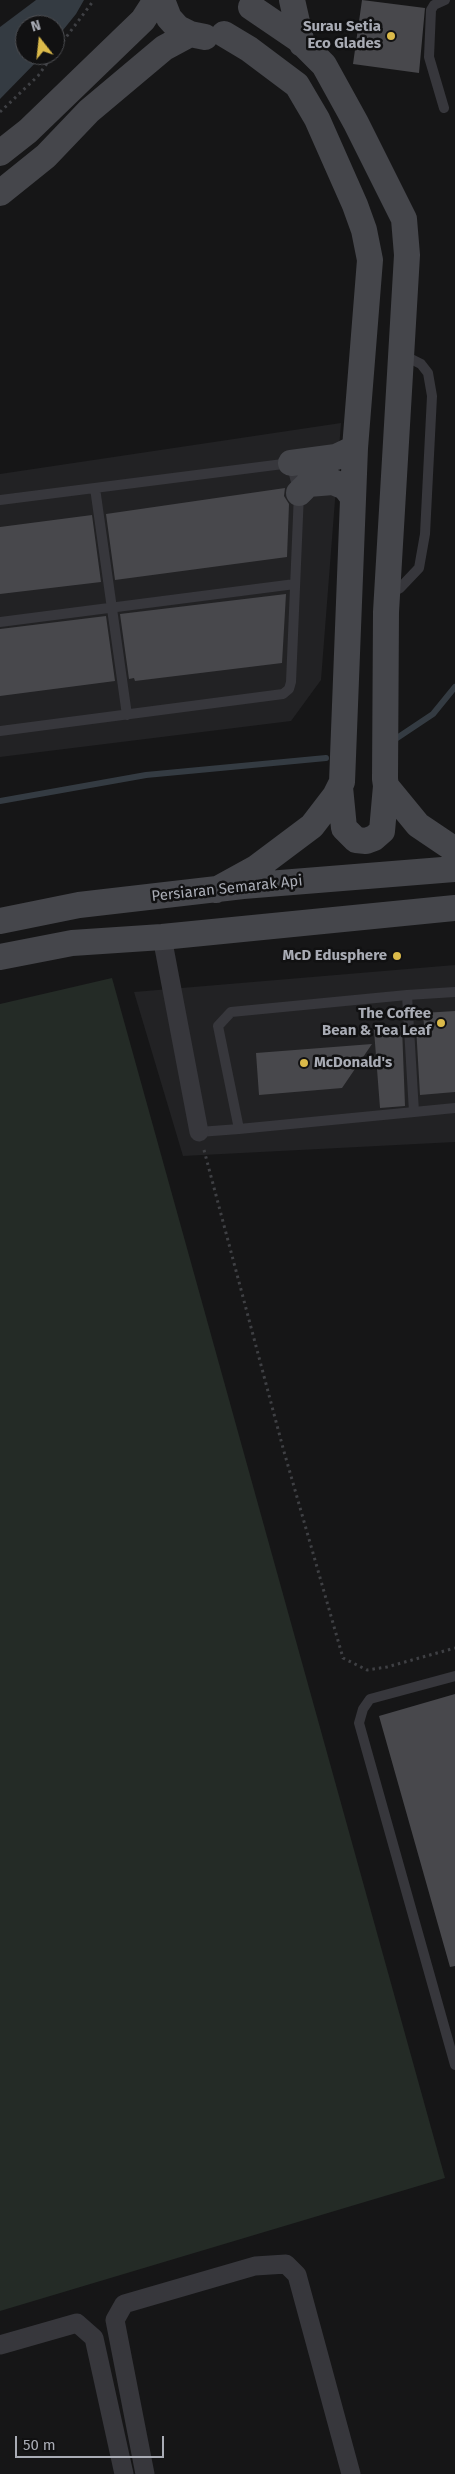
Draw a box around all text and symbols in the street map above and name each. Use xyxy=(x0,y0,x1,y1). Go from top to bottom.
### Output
north arrow xyxy=(15,15,65,65)
text: N xyxy=(29,17,43,36)
place label: Surau Setia Eco Glades xyxy=(303,18,381,53)
marker: Surau Setia Eco Glades xyxy=(385,30,397,42)
street label: Persiaran Semarak Api xyxy=(151,872,303,906)
place label: McD Edusphere xyxy=(283,947,387,965)
marker: McD Edusphere xyxy=(391,950,403,962)
place label: The Coffee Bean & Tea Leaf xyxy=(322,1005,431,1040)
marker: The Coffee Bean & Tea Leaf xyxy=(435,1017,447,1029)
place label: McDonald's xyxy=(314,1054,392,1072)
marker: McDonald's xyxy=(298,1057,310,1069)
scale bar xyxy=(18,2426,166,2458)
text: 50 m xyxy=(23,2436,56,2454)

